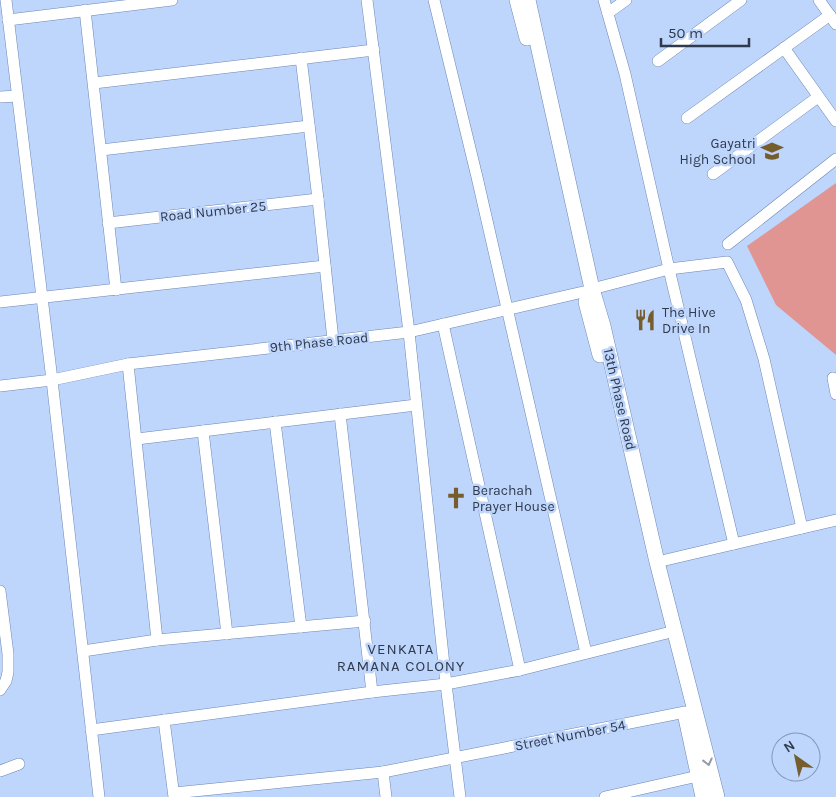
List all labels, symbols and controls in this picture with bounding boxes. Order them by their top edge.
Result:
scale bar [661,15,748,47]
text: 50 m [668,24,703,42]
place label: Gayatri High School [679,135,756,168]
school or university icon: Gayatri High School [759,138,785,164]
street label: Road Number 25 [159,197,267,226]
place label: The Hive Drive In [662,304,716,337]
restaurant icon: The Hive Drive In [632,307,658,333]
street label: 9th Phase Road [269,329,369,356]
street label: 13th Phase Road [600,347,639,452]
place label: Berachah Prayer House [472,482,555,515]
church icon: Berachah Prayer House [443,485,469,511]
district label: VENKATA RAMANA COLONY [337,640,465,675]
street label: Street Number 54 [513,716,627,755]
north arrow [771,732,821,782]
text: N [780,737,798,756]
one-way arrow [702,757,713,766]

